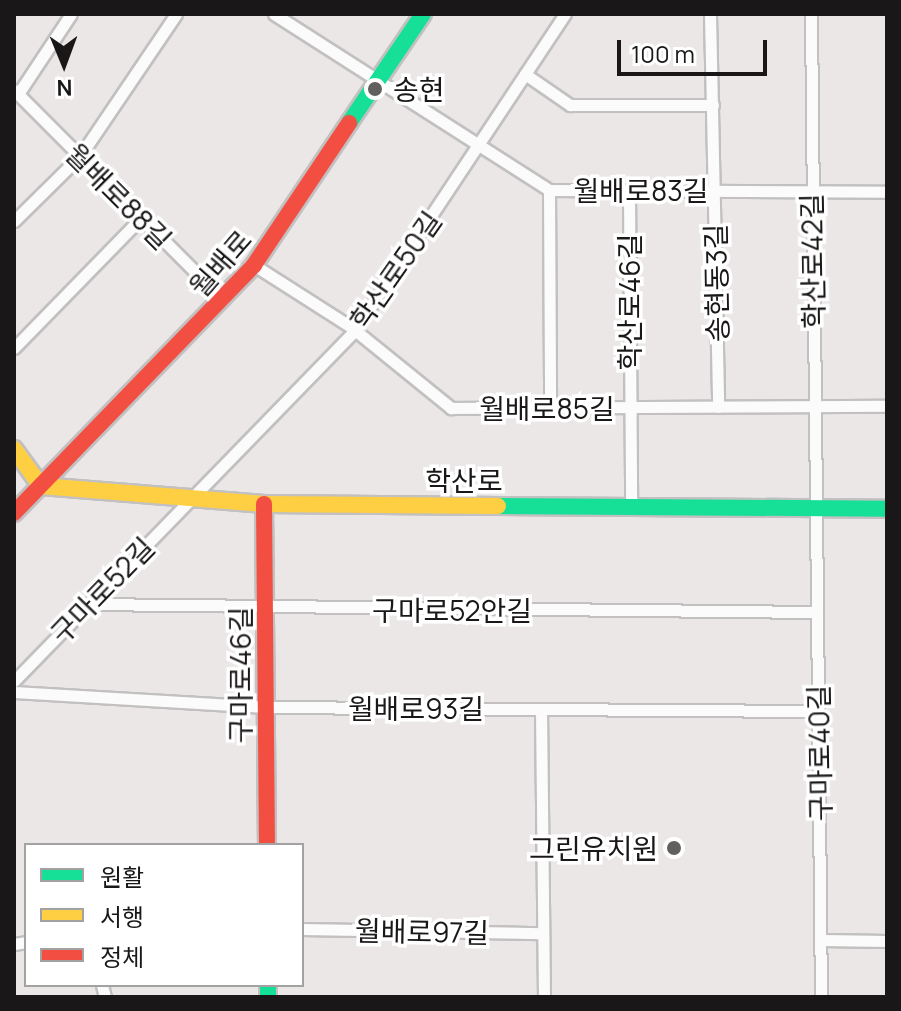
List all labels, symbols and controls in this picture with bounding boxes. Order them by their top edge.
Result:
north arrow [24,24,104,104]
scale bar [621,24,771,74]
text: 100 m [631,37,695,70]
place label: 송현 [393,72,445,106]
text: N [56,73,73,103]
marker: 송현 [364,78,386,100]
street label: 월배로88길 [59,136,179,256]
street label: 월배로83길 [574,173,708,207]
street label: 학산로42길 [794,193,830,329]
street label: 학산로50길 [342,205,448,335]
street label: 월배로 [182,223,258,303]
street label: 송현동3길 [698,223,734,343]
street label: 학산로46길 [612,234,646,370]
street label: 월배로85길 [479,391,615,425]
street label: 학산로 [425,463,503,497]
street label: 구마로52길 [43,530,161,650]
street label: 구마로52안길 [372,593,532,627]
street label: 구마로46길 [223,607,257,743]
street label: 구마로40길 [801,684,837,822]
street label: 월배로93길 [348,691,484,725]
place label: 그린유치원 [529,831,658,865]
marker: 그린유치원 [665,839,683,857]
legend [24,843,304,987]
text: 원활 [100,860,144,893]
text: 서행 [100,900,144,933]
street label: 월배로97길 [355,913,489,949]
text: 정체 [100,940,144,973]

